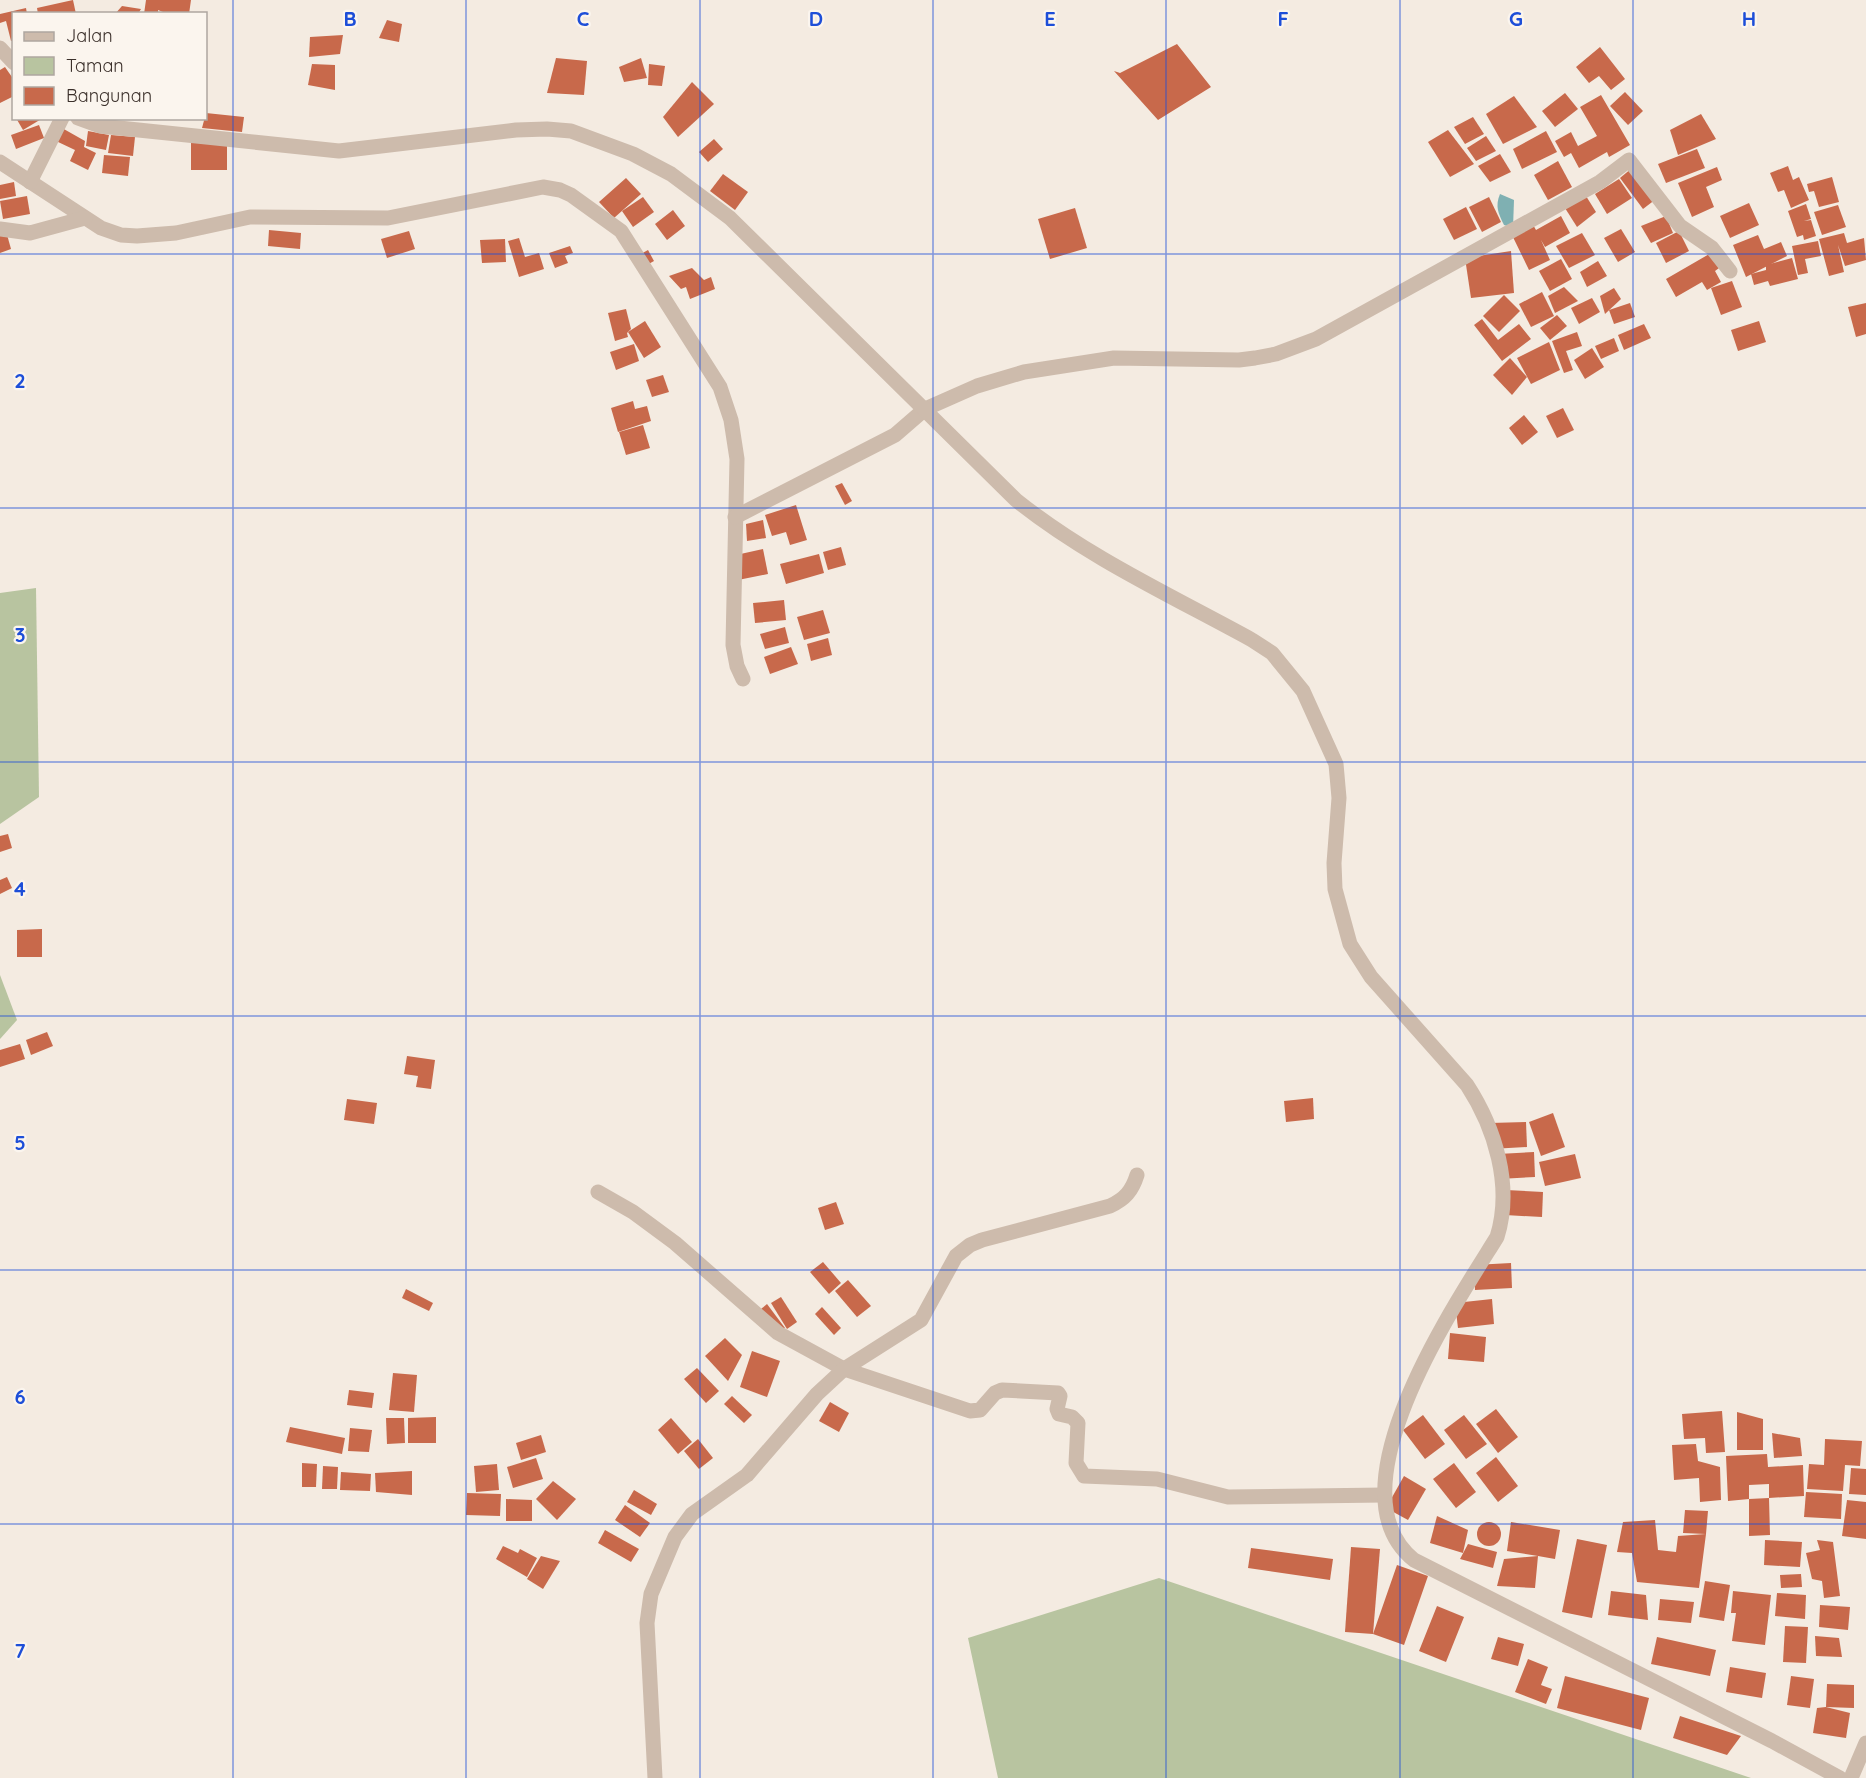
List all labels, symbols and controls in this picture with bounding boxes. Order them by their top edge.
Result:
text: B [343,6,357,31]
text: C [577,6,590,31]
text: D [809,6,823,31]
text: E [1044,6,1056,31]
text: F [1277,6,1289,31]
text: G [1509,6,1523,31]
text: H [1742,6,1756,31]
legend [12,12,207,120]
text: Jalan [66,24,113,47]
text: Taman [66,54,124,77]
text: Bangunan [66,84,152,107]
text: 2 [14,368,26,393]
text: 3 [15,622,25,647]
text: 4 [14,876,26,901]
text: 5 [14,1130,26,1155]
text: 6 [14,1384,26,1409]
text: 7 [15,1638,26,1663]

